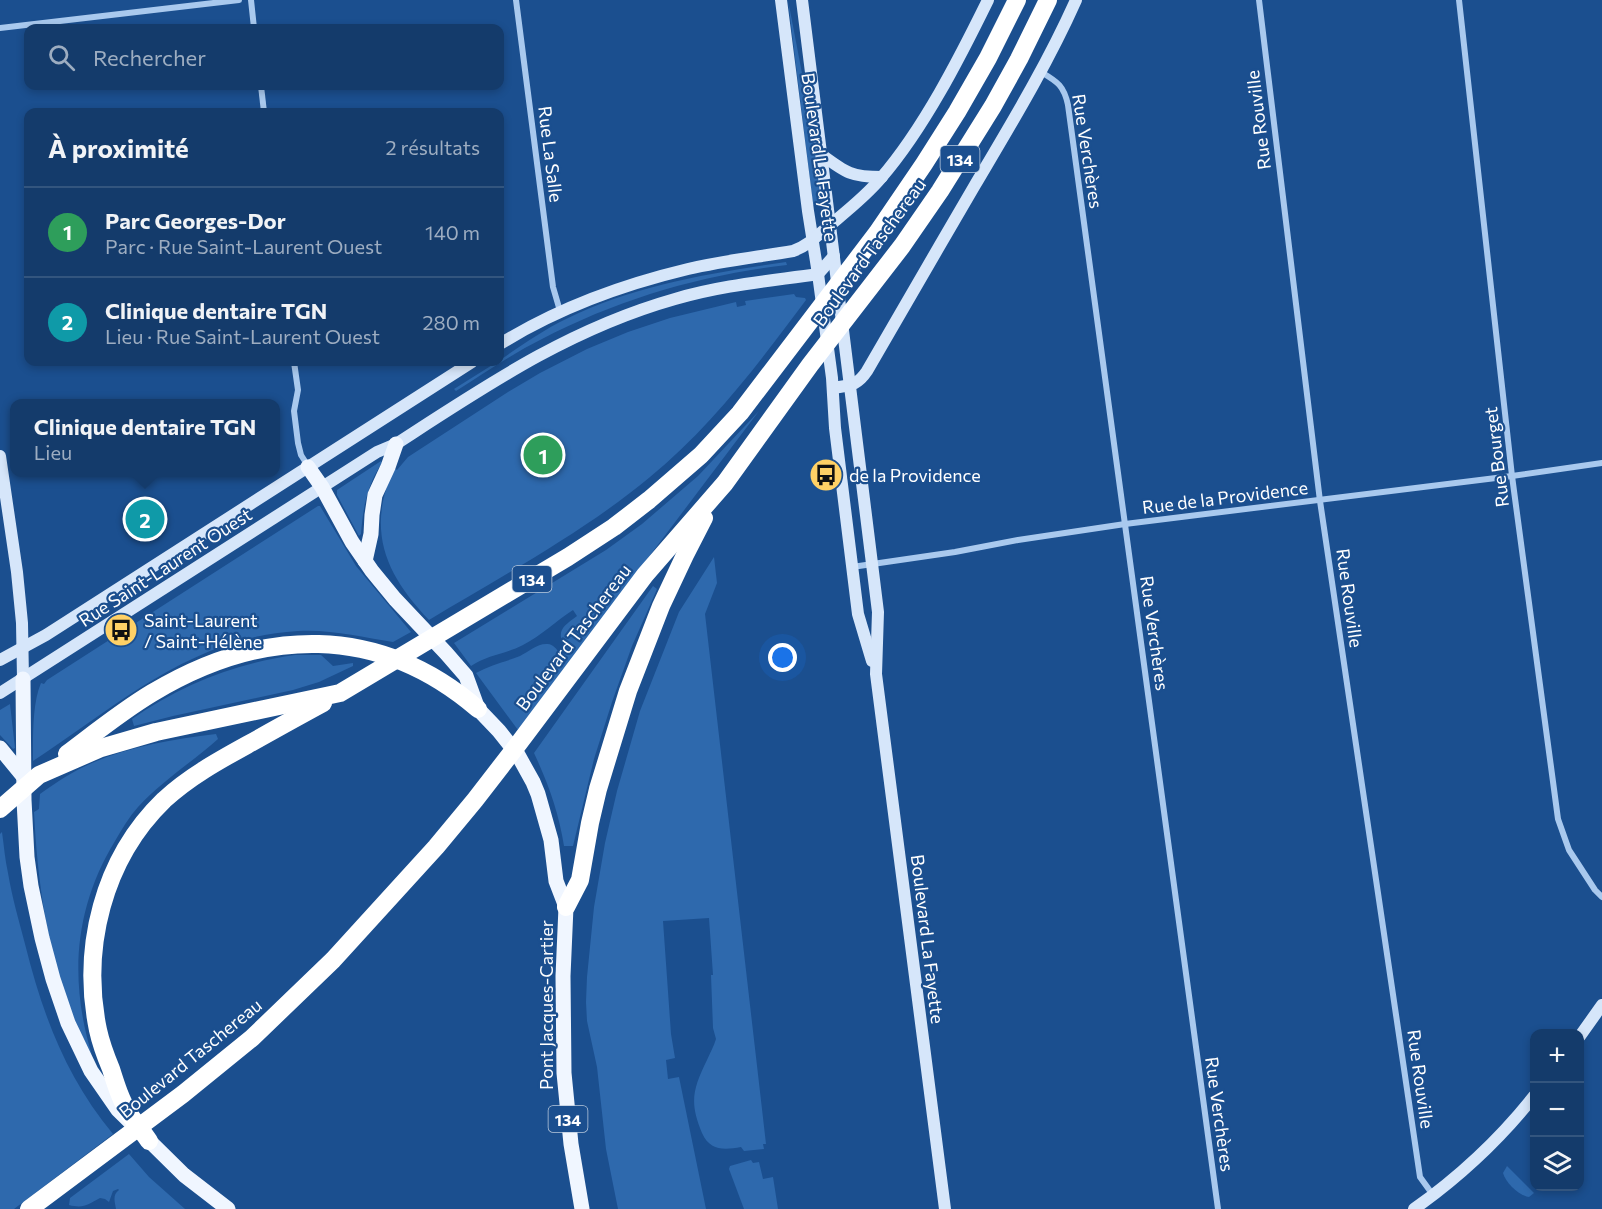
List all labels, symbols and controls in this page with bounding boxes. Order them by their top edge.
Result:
search box [24,24,504,90]
icon: search [45,41,78,74]
text: Rechercher [93,44,206,71]
street label: Rue Rouville [1241,69,1275,171]
street label: Boulevard La Fayette [797,71,843,243]
street label: Rue Verchères [1068,92,1108,210]
street label: Rue La Salle [534,105,568,203]
text: À proximité [48,132,189,163]
text: 2 résultats [386,135,480,159]
road number: 134 [940,146,980,172]
street label: Boulevard Taschereau [808,174,930,330]
text: Parc Georges-Dor [105,207,286,234]
text: 1 [63,220,72,244]
text: 140 m [425,220,480,244]
text: Parc · Rue Saint-Laurent Ouest [105,234,382,258]
text: Clinique dentaire TGN [105,297,327,324]
text: 2 [62,310,73,334]
text: 280 m [422,310,480,334]
text: Lieu · Rue Saint-Laurent Ouest [105,324,380,348]
popup [10,399,280,477]
street label: Rue Bourget [1479,406,1513,508]
text: Clinique dentaire TGN [34,413,256,440]
pin: 1 [524,432,562,478]
text: Lieu [34,440,72,464]
bus stop icon: de la Providence [808,457,844,493]
place label: de la Providence [849,464,981,486]
street label: Rue de la Providence [1141,476,1309,518]
pin: 2 [126,496,164,542]
street label: Rue Saint-Laurent Ouest [74,503,256,631]
street label: Rue Rouville [1332,547,1368,649]
street label: Boulevard Taschereau [511,559,635,715]
road number: 134 [512,566,552,592]
street label: Rue Verchères [1136,574,1174,692]
place label: Saint-Laurent / Saint-Hélène [144,609,262,652]
bus stop icon: Saint-Laurent / Saint-Hélène [103,612,139,648]
your location [768,643,797,672]
street label: Boulevard La Fayette [907,853,949,1025]
street label: Pont Jacques-Cartier [535,920,557,1090]
street label: Boulevard Taschereau [114,994,266,1122]
street label: Rue Rouville [1403,1028,1439,1130]
map controls [1530,1029,1584,1191]
button: + [1530,1029,1584,1083]
street label: Rue Verchères [1201,1055,1239,1173]
button: − [1530,1083,1584,1137]
road number: 134 [548,1106,588,1132]
button: layers [1530,1137,1584,1191]

